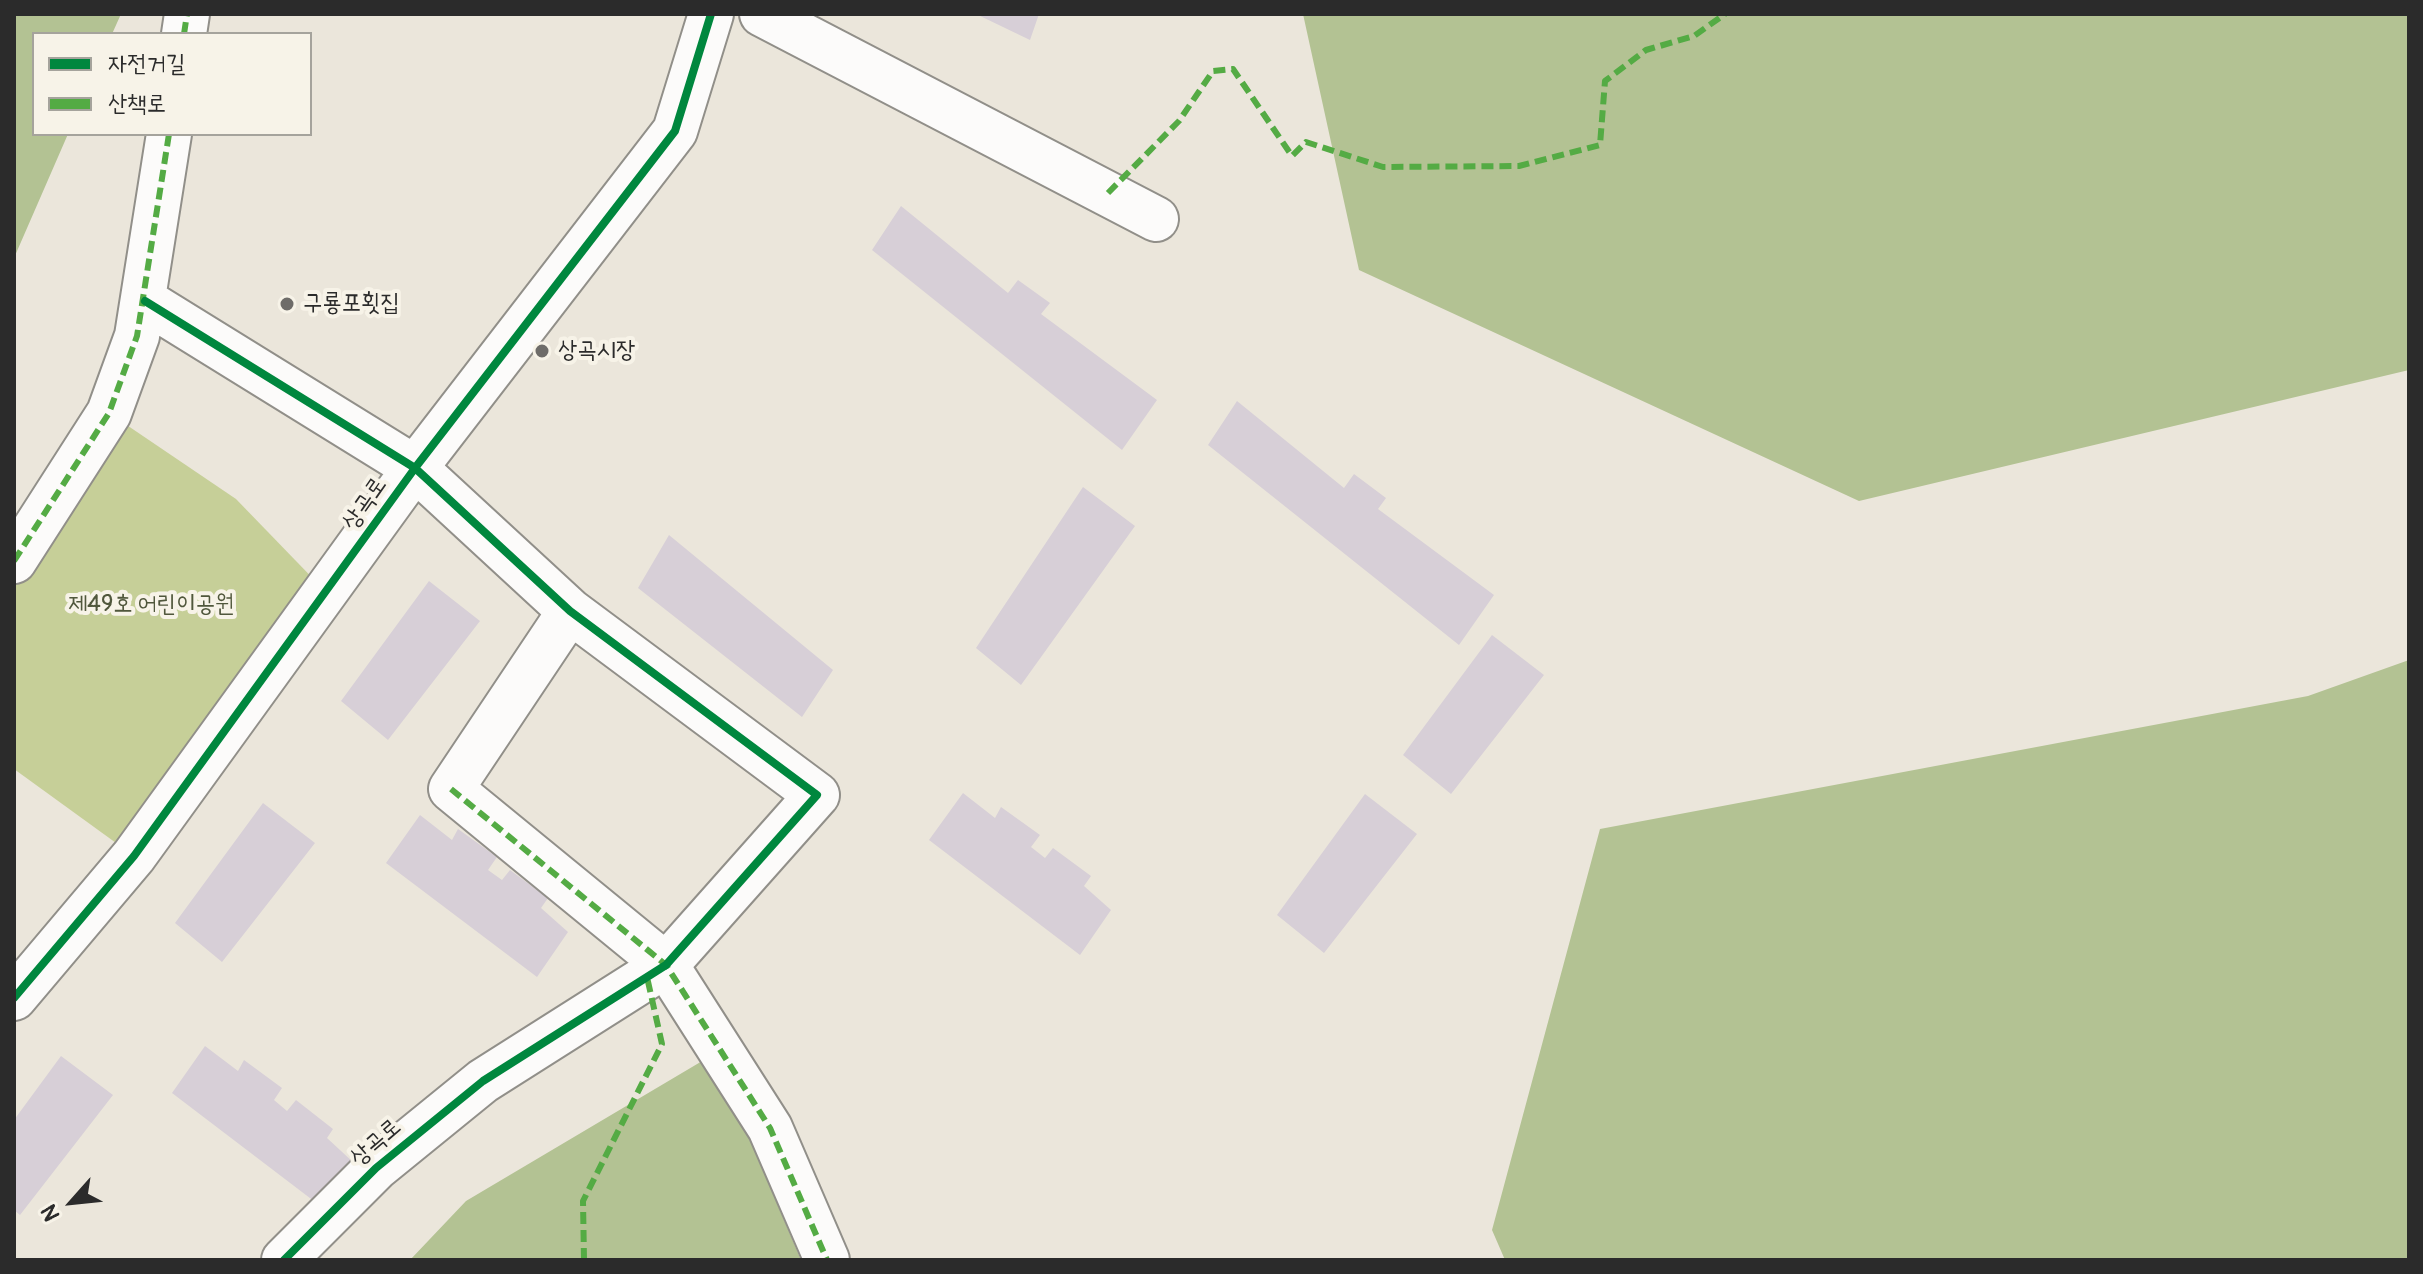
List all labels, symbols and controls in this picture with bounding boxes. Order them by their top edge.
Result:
legend [32,32,312,136]
text: 자전거길 [108,49,185,78]
text: 산책로 [108,89,166,118]
place label: 구룡포횟집 [303,290,400,318]
marker: 구룡포횟집 [278,295,296,313]
place label: 상곡시장 [558,337,635,365]
marker: 상곡시장 [533,342,551,360]
street label: 상곡로 [337,472,393,536]
park label: 제49호 어린이공원 [68,591,234,619]
street label: 상곡로 [345,1113,407,1173]
north arrow [32,1162,112,1242]
text: N [35,1200,66,1226]

